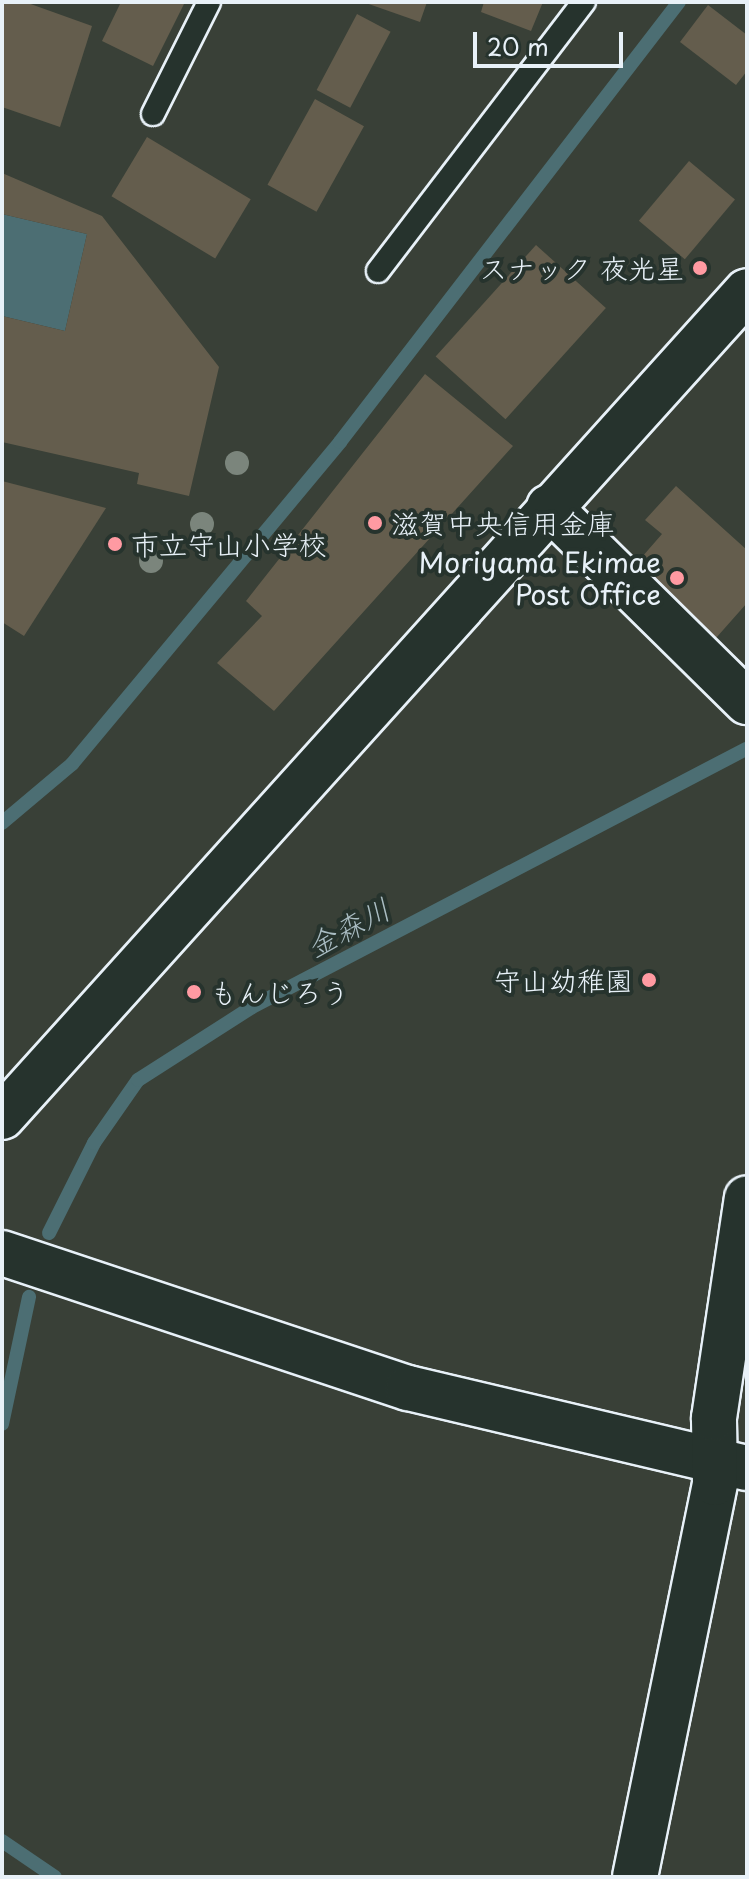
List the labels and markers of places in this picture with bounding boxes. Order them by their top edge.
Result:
place label: スナック 夜光星 [479,251,684,285]
marker: スナック 夜光星 [691,259,709,277]
place label: 滋賀中央信用金庫 [391,506,615,540]
marker: 滋賀中央信用金庫 [366,514,384,532]
place label: 市立守山小学校 [131,527,327,561]
marker: 市立守山小学校 [106,535,124,553]
place label: Moriyama Ekimae Post Office [415,545,661,611]
marker: Moriyama Ekimae Post Office [668,569,686,587]
place label: 守山幼稚園 [493,963,633,997]
marker: 守山幼稚園 [640,971,658,989]
place label: もんじろう [210,975,350,1009]
marker: もんじろう [185,983,203,1001]

